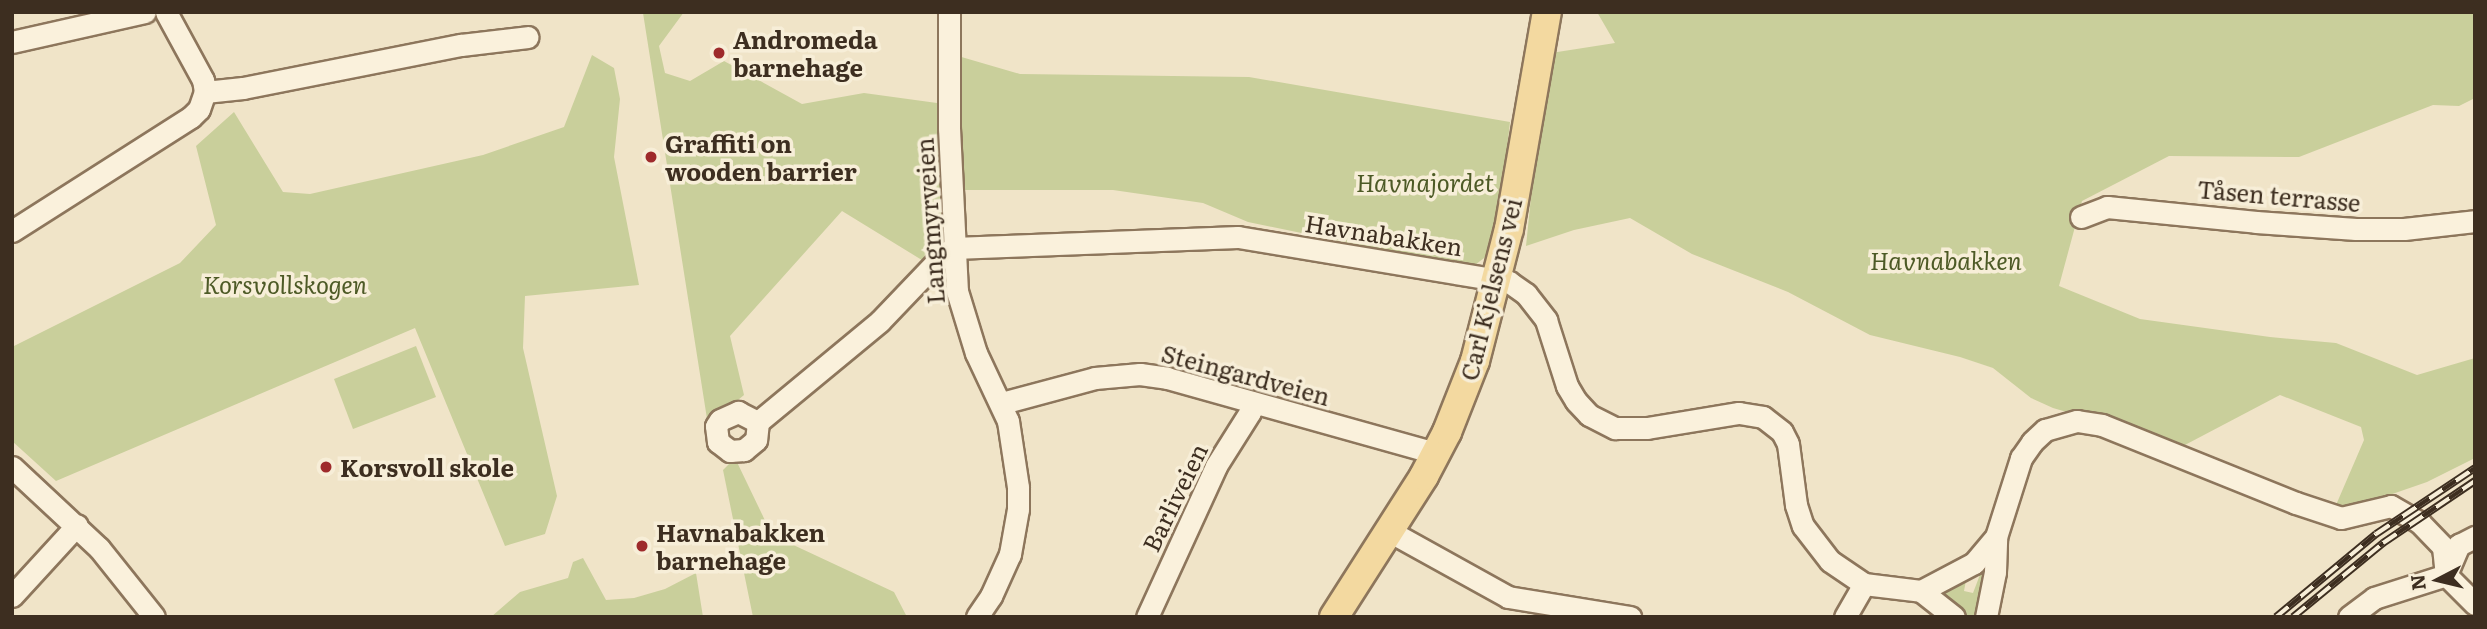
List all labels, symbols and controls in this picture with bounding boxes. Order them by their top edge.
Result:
place label: Andromeda barnehage [733,25,878,81]
marker: Andromeda barnehage [711,45,727,61]
place label: Graffiti on wooden barrier [665,129,857,185]
street label: Langmyrveien [909,137,949,305]
marker: Graffiti on wooden barrier [643,149,659,165]
park label: Havnajordet [1356,168,1494,196]
street label: Tåsen terrasse [2196,174,2362,216]
street label: Carl Kjelsens vei [1453,195,1527,383]
street label: Havnabakken [1303,207,1465,261]
park label: Havnabakken [1870,246,2022,274]
park label: Korsvollskogen [203,270,367,298]
street label: Steingardveien [1159,338,1333,410]
street label: Barliveien [1135,438,1213,556]
place label: Korsvoll skole [340,453,514,481]
marker: Korsvoll skole [318,459,334,475]
place label: Havnabakken barnehage [656,518,825,574]
marker: Havnabakken barnehage [634,538,650,554]
north arrow [2403,545,2473,615]
text: N [2402,573,2432,592]

